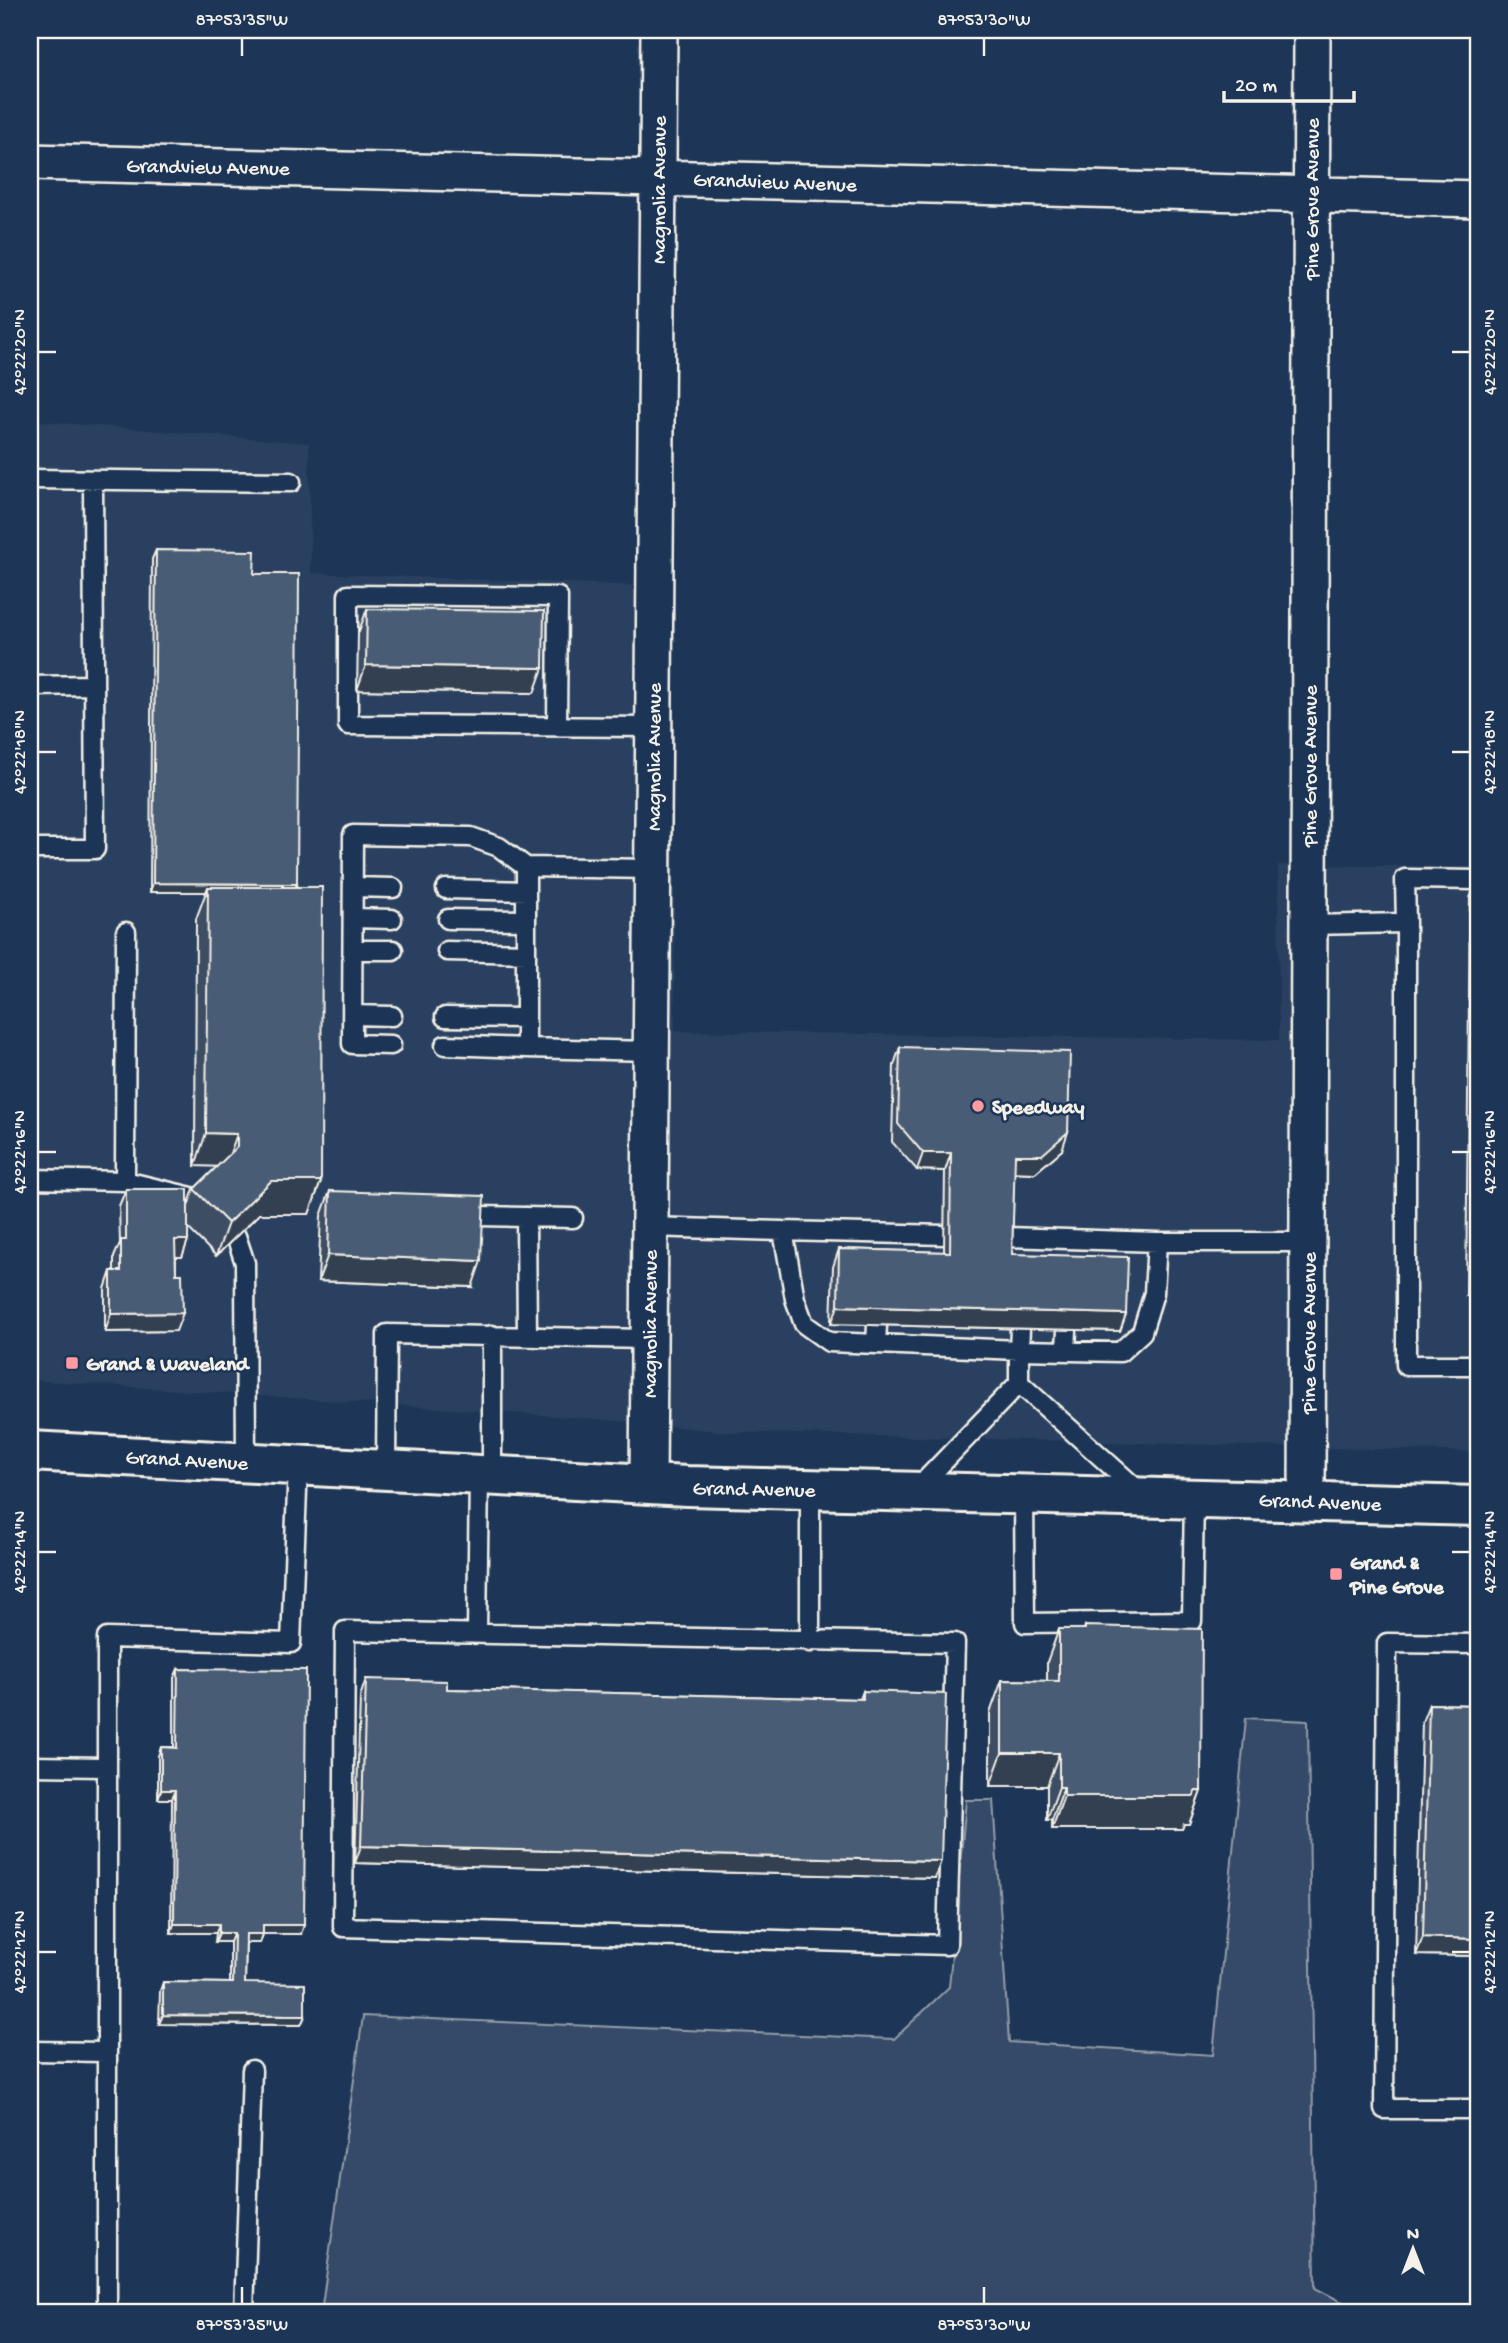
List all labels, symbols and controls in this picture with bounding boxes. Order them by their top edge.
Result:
text: 87°53'35"W [196,11,288,32]
text: 87°53'30"W [937,11,1031,32]
scale bar [1224,60,1354,104]
text: 20 m [1235,75,1277,100]
street label: Magnolia Avenue [649,115,674,264]
street label: Pine Grove Avenue [1302,117,1327,281]
street label: Grandview Avenue [126,156,291,183]
street label: Grandview Avenue [693,169,858,200]
text: 42°22'20"N [11,309,32,395]
text: 42°22'20"N [1481,309,1502,395]
street label: Magnolia Avenue [644,682,669,831]
street label: Pine Grove Avenue [1300,684,1325,848]
text: 42°22'18"N [11,710,32,794]
text: 42°22'18"N [1481,710,1502,794]
place label: Speedway [992,1097,1085,1122]
marker: Speedway [970,1098,986,1114]
text: 42°22'16"N [11,1110,32,1194]
text: 42°22'16"N [1481,1110,1502,1194]
street label: Magnolia Avenue [640,1249,665,1398]
street label: Pine Grove Avenue [1299,1251,1324,1415]
place label: Grand & Waveland [86,1354,251,1379]
marker: Grand & Waveland [64,1355,80,1371]
street label: Grand Avenue [125,1447,250,1478]
street label: Grand Avenue [692,1478,817,1505]
street label: Grand Avenue [1258,1490,1383,1519]
text: 42°22'14"N [11,1511,32,1593]
text: 42°22'14"N [1481,1511,1502,1593]
place label: Grand & Pine Grove [1349,1553,1445,1602]
marker: Grand & Pine Grove [1328,1566,1344,1582]
text: 42°22'12"N [11,1911,32,1993]
text: 42°22'12"N [1481,1911,1502,1993]
north arrow [1378,2214,1448,2284]
text: N [1407,2224,1419,2247]
text: 87°53'35"W [196,2316,288,2337]
text: 87°53'30"W [937,2316,1031,2337]

